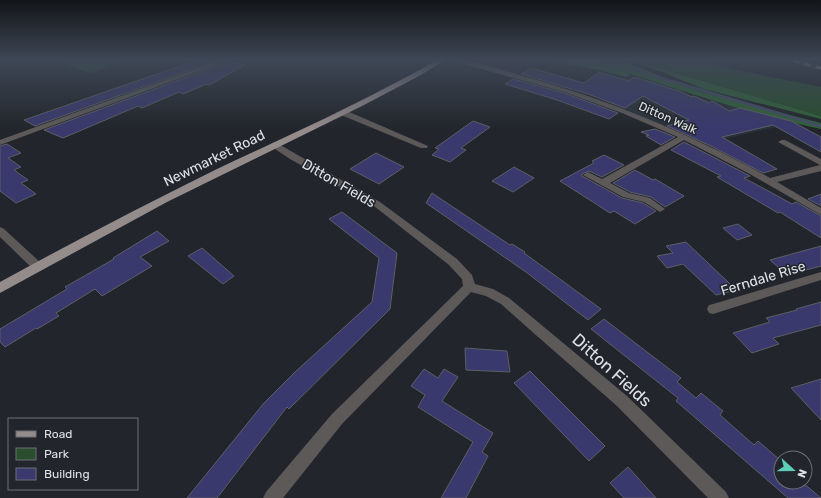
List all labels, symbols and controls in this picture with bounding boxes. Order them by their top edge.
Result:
street label: Ditton Walk [637,99,700,137]
street label: Newmarket Road [161,127,268,190]
street label: Ditton Fields [299,156,379,211]
street label: Ferndale Rise [719,257,808,299]
street label: Ditton Fields [568,329,656,411]
legend [8,418,138,490]
text: Road [44,427,72,441]
text: Park [44,447,70,461]
north arrow [773,450,813,490]
text: Building [44,467,90,481]
text: N [794,467,809,480]

